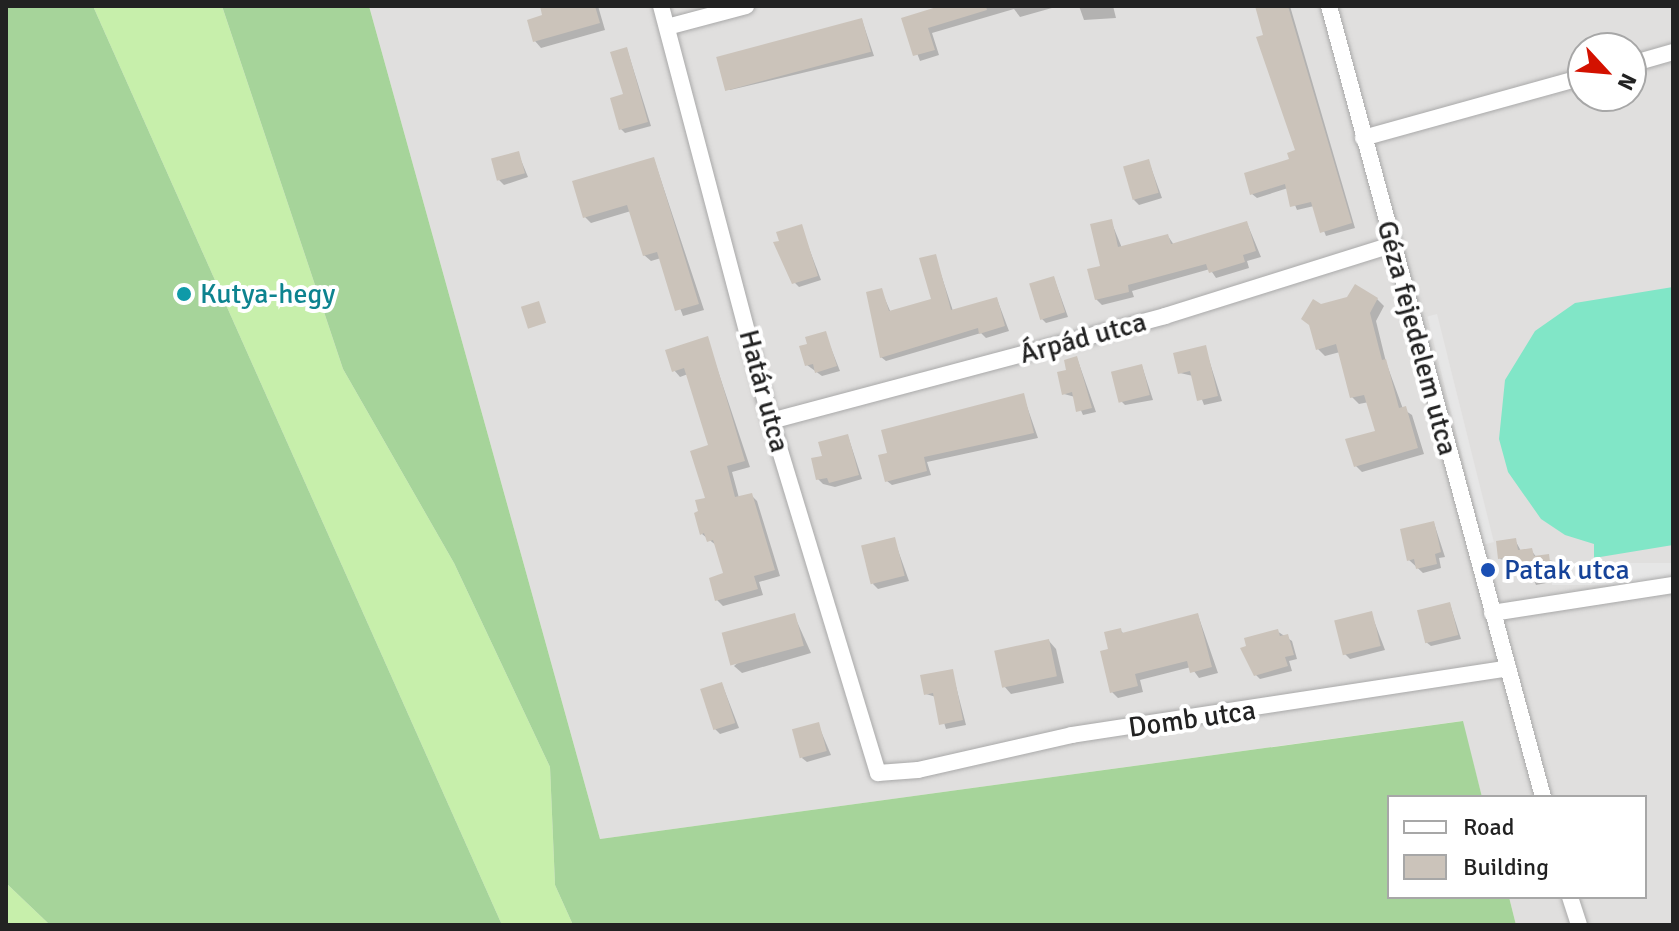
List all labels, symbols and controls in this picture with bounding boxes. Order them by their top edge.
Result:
north arrow [1567,32,1647,112]
text: N [1612,69,1643,95]
street label: Géza fejedelem utca [1370,217,1464,459]
place label: Kutya-hegy [200,277,335,311]
marker: Kutya-hegy [175,285,193,303]
street label: Árpád utca [1016,305,1150,371]
street label: Határ utca [732,326,796,456]
place label: Patak utca [1504,553,1630,587]
marker: Patak utca [1479,561,1497,579]
street label: Domb utca [1126,693,1258,745]
legend [1387,795,1647,899]
text: Road [1463,812,1514,842]
text: Building [1463,852,1549,882]

